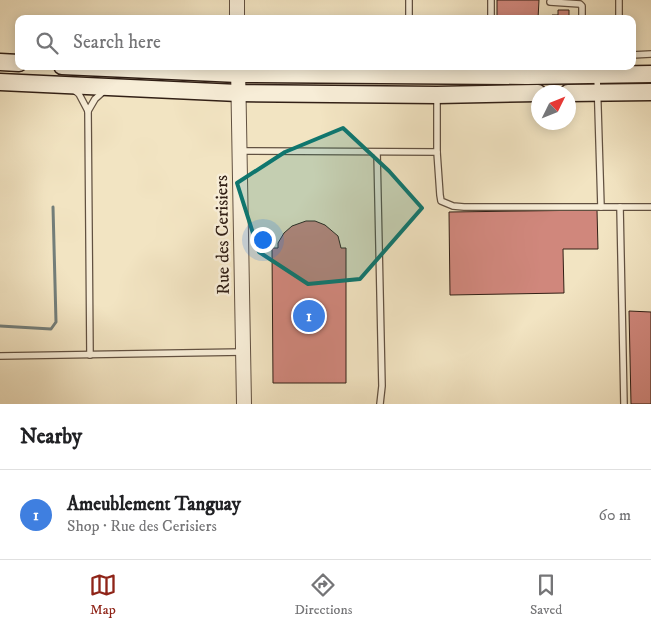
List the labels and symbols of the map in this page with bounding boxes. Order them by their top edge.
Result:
north arrow [531,85,576,130]
street label: Rue des Cerisiers [211,175,235,295]
your location [250,227,276,253]
pin: 1 [293,297,325,335]

